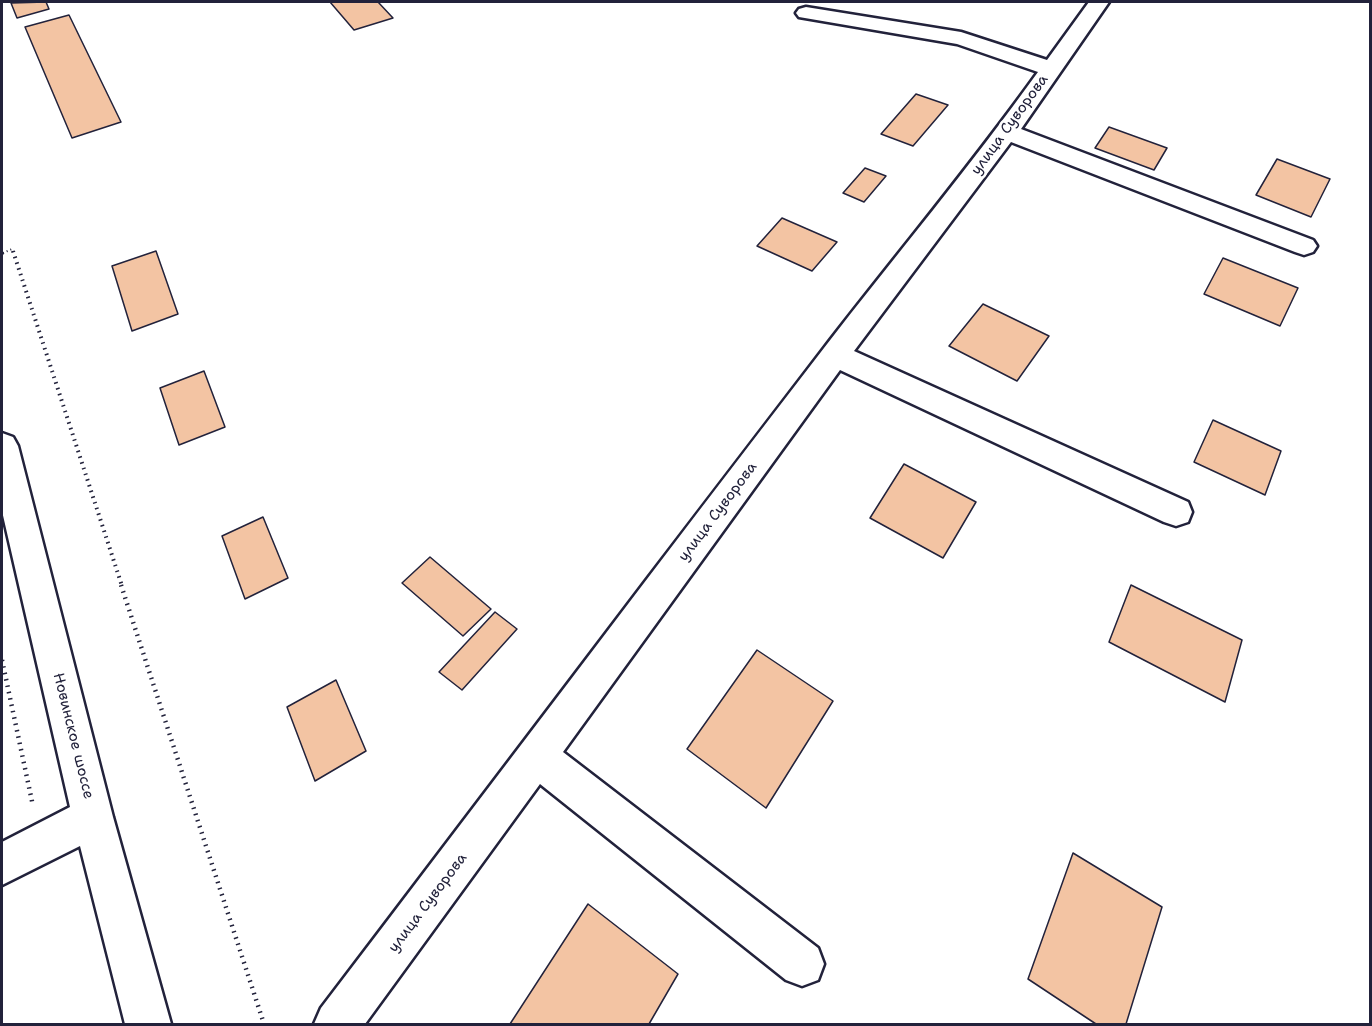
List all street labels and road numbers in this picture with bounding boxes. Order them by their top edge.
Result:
street label: улица Суворова [968,71,1052,179]
street label: улица Суворова [675,459,761,565]
street label: Новинское шоссе [49,671,97,801]
street label: улица Суворова [385,850,471,956]

